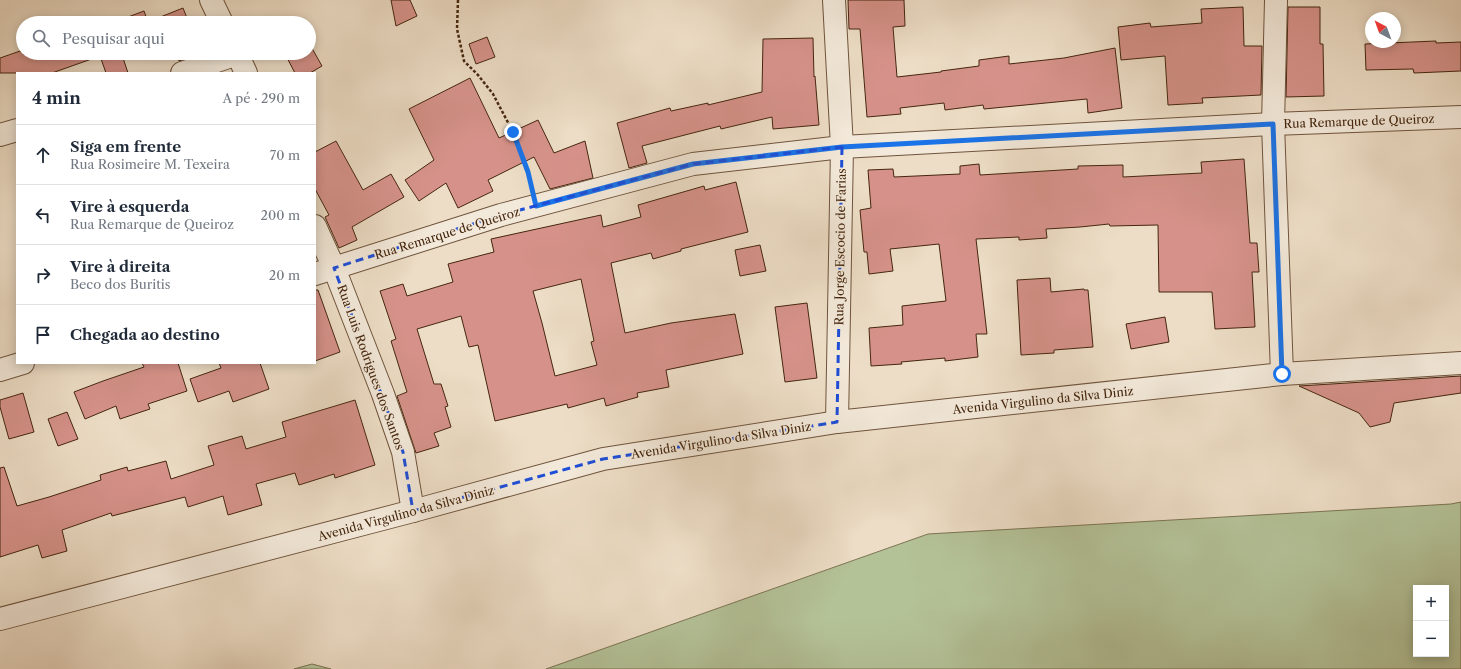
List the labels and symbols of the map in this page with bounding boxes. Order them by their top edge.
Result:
north arrow [1365,12,1401,48]
street label: Rua Remarque de Queiroz [1283,111,1435,131]
route end [504,123,522,141]
street label: Rua Jorge Escocio de Farias [831,168,849,326]
street label: Rua Remarque de Queiroz [372,204,522,262]
street label: Rua Luis Rodrigues dos Santos [334,282,408,452]
route start [1273,365,1291,383]
street label: Avenida Virgulino da Silva Diniz [951,383,1134,417]
street label: Avenida Virgulino da Silva Diniz [629,418,812,462]
street label: Avenida Virgulino da Silva Diniz [315,482,496,544]

